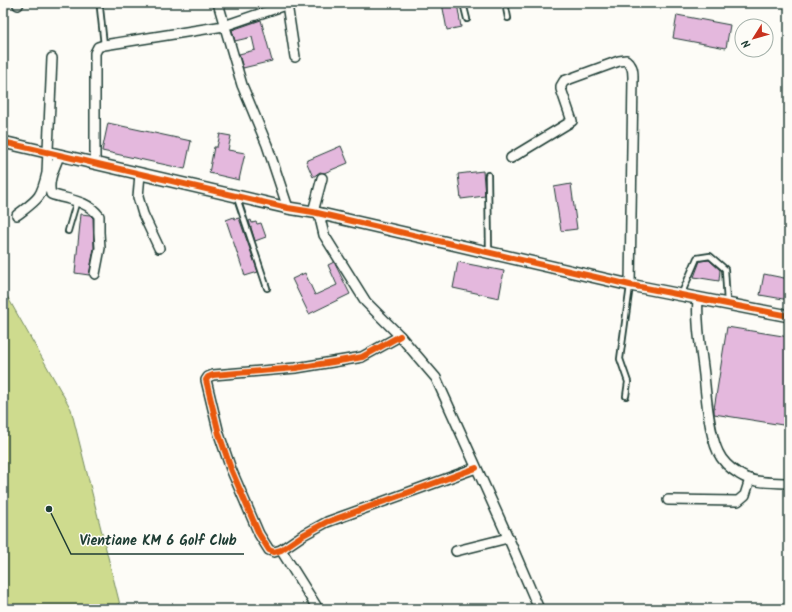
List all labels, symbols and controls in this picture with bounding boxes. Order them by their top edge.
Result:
north arrow [734,18,774,58]
text: N [738,35,756,52]
callout: Vientiane KM 6 Golf Club [71,528,244,554]
text: Vientiane KM 6 Golf Club [79,530,237,552]

